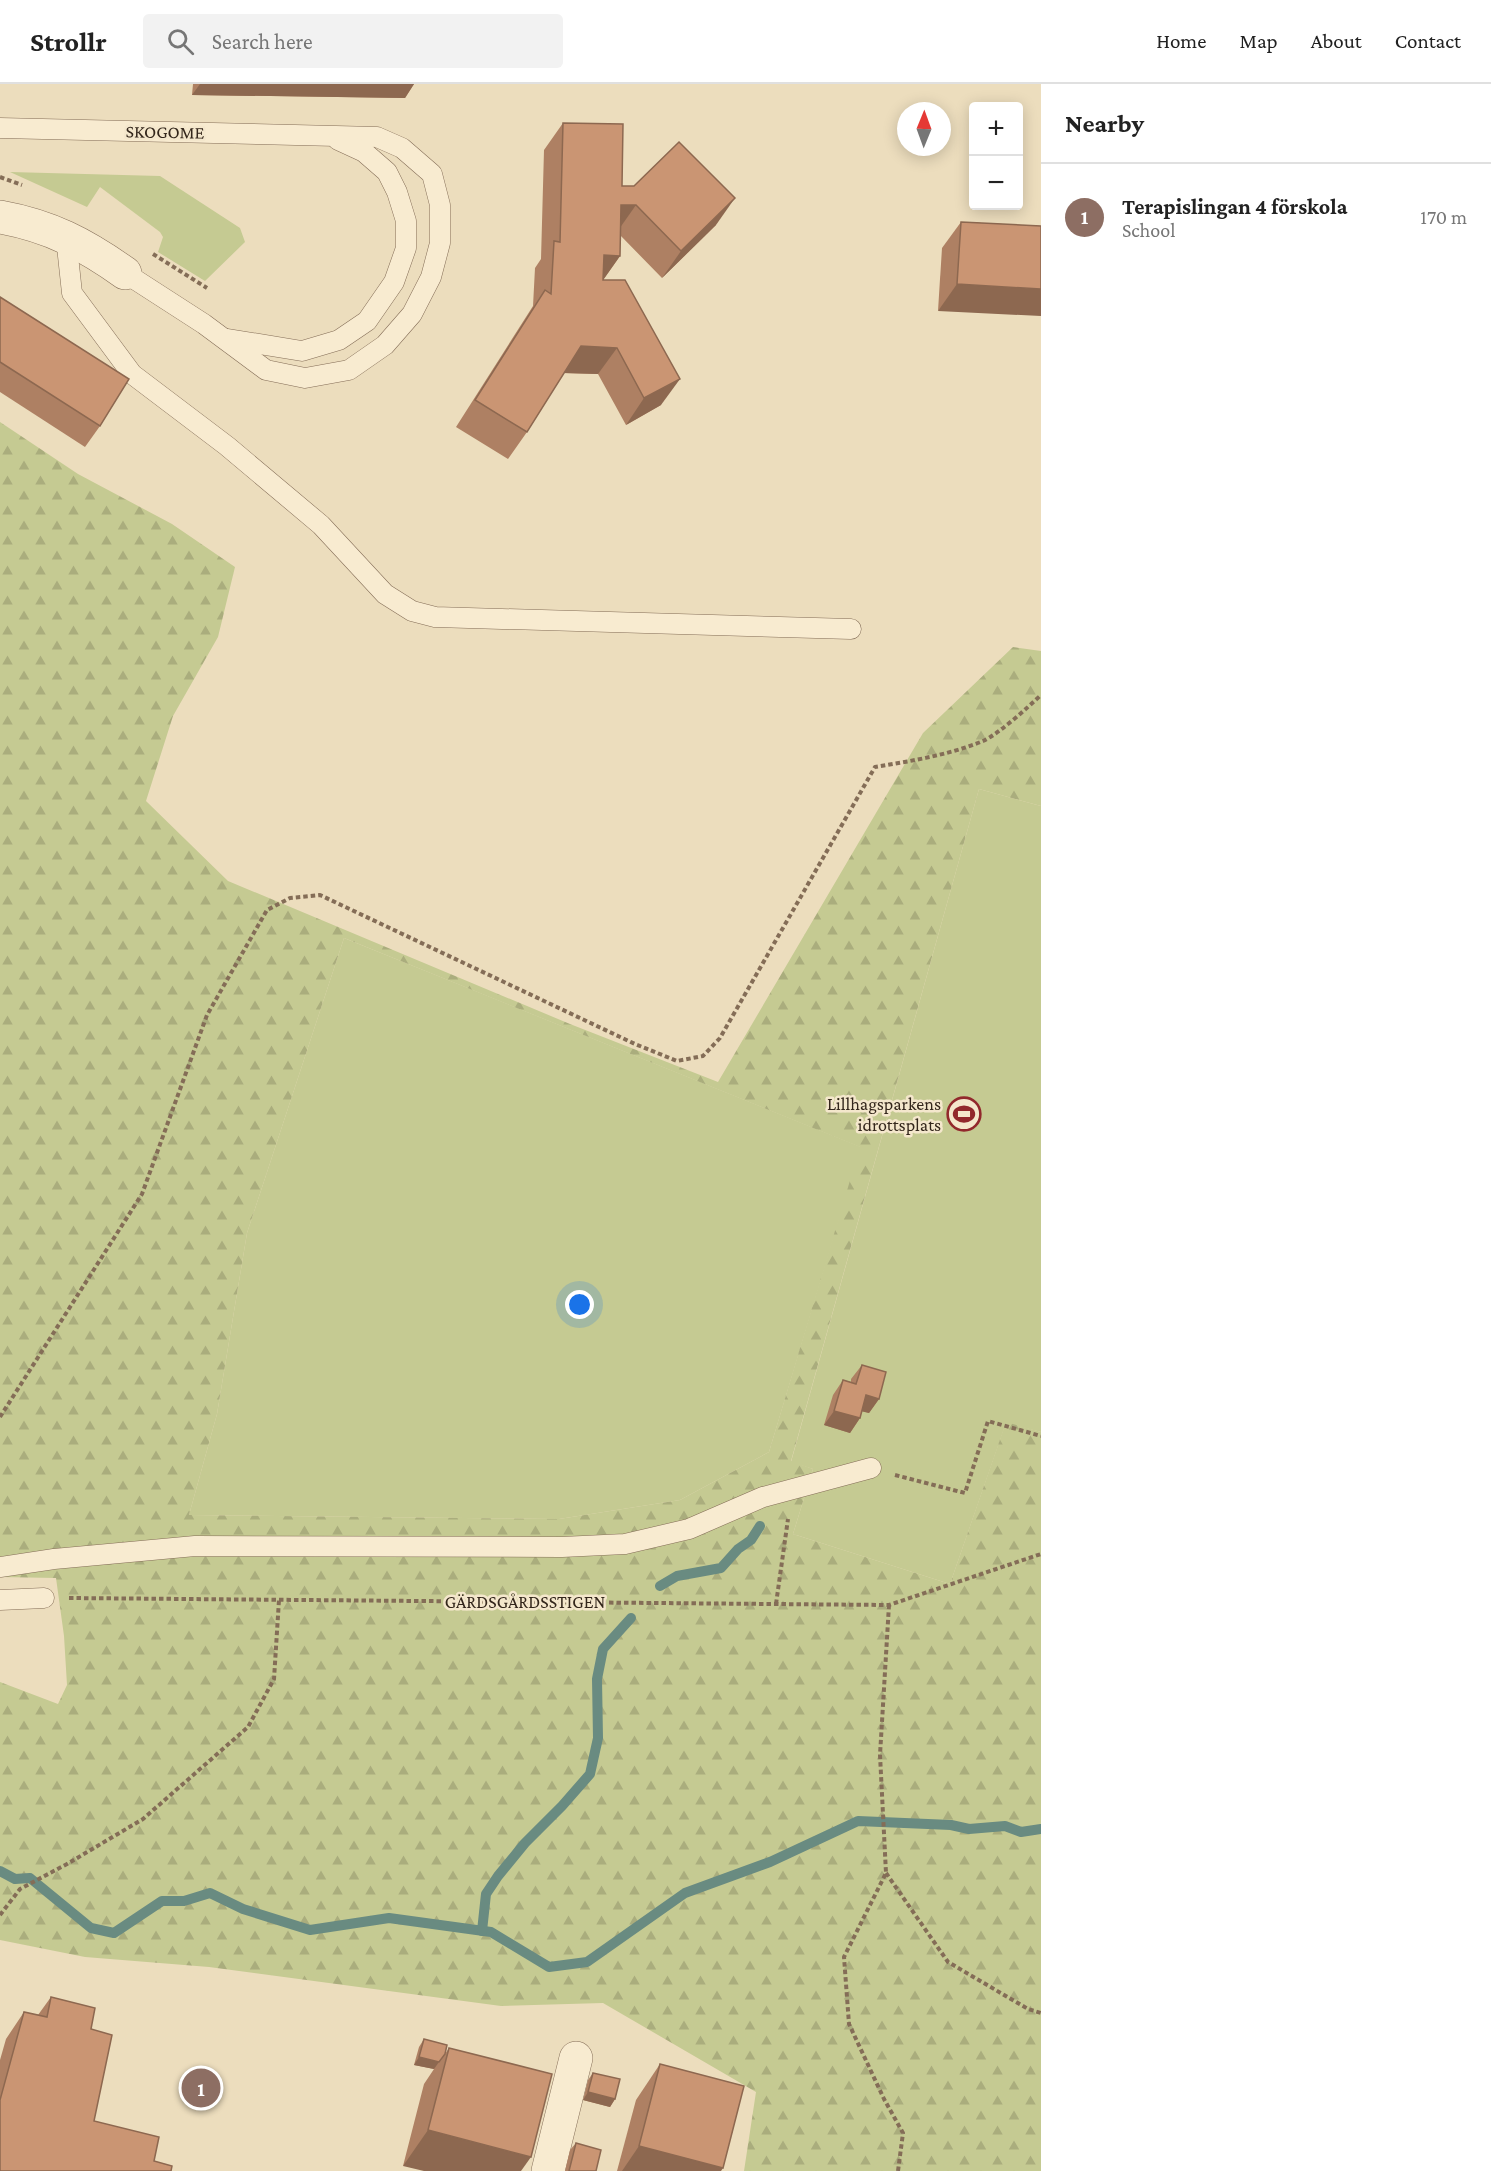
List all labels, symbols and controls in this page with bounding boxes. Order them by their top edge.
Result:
search box [143,14,563,68]
icon: search [164,25,197,58]
text: Strollr [30,26,107,57]
text: Search here [212,29,313,54]
text: Home [1156,29,1206,53]
text: Map [1239,29,1278,53]
text: About [1311,29,1362,53]
text: Contact [1395,29,1461,53]
north arrow [897,102,951,156]
map controls [969,102,1023,210]
button: + [969,102,1023,156]
text: Nearby [1065,109,1144,138]
street label: SKOGOME [125,121,205,143]
button: − [969,156,1023,210]
text: Terapislingan 4 förskola [1122,194,1347,219]
text: 1 [1081,206,1088,228]
text: 170 m [1420,206,1467,228]
text: School [1122,219,1175,241]
place label: Lillhagsparkens idrottsplats [827,1094,941,1135]
sports icon: Lillhagsparkens idrottsplats [946,1096,982,1132]
your location [565,1290,594,1319]
street label: GÄRDSGÅRDSSTIGEN [445,1592,605,1612]
pin: 1 [182,2066,220,2110]

